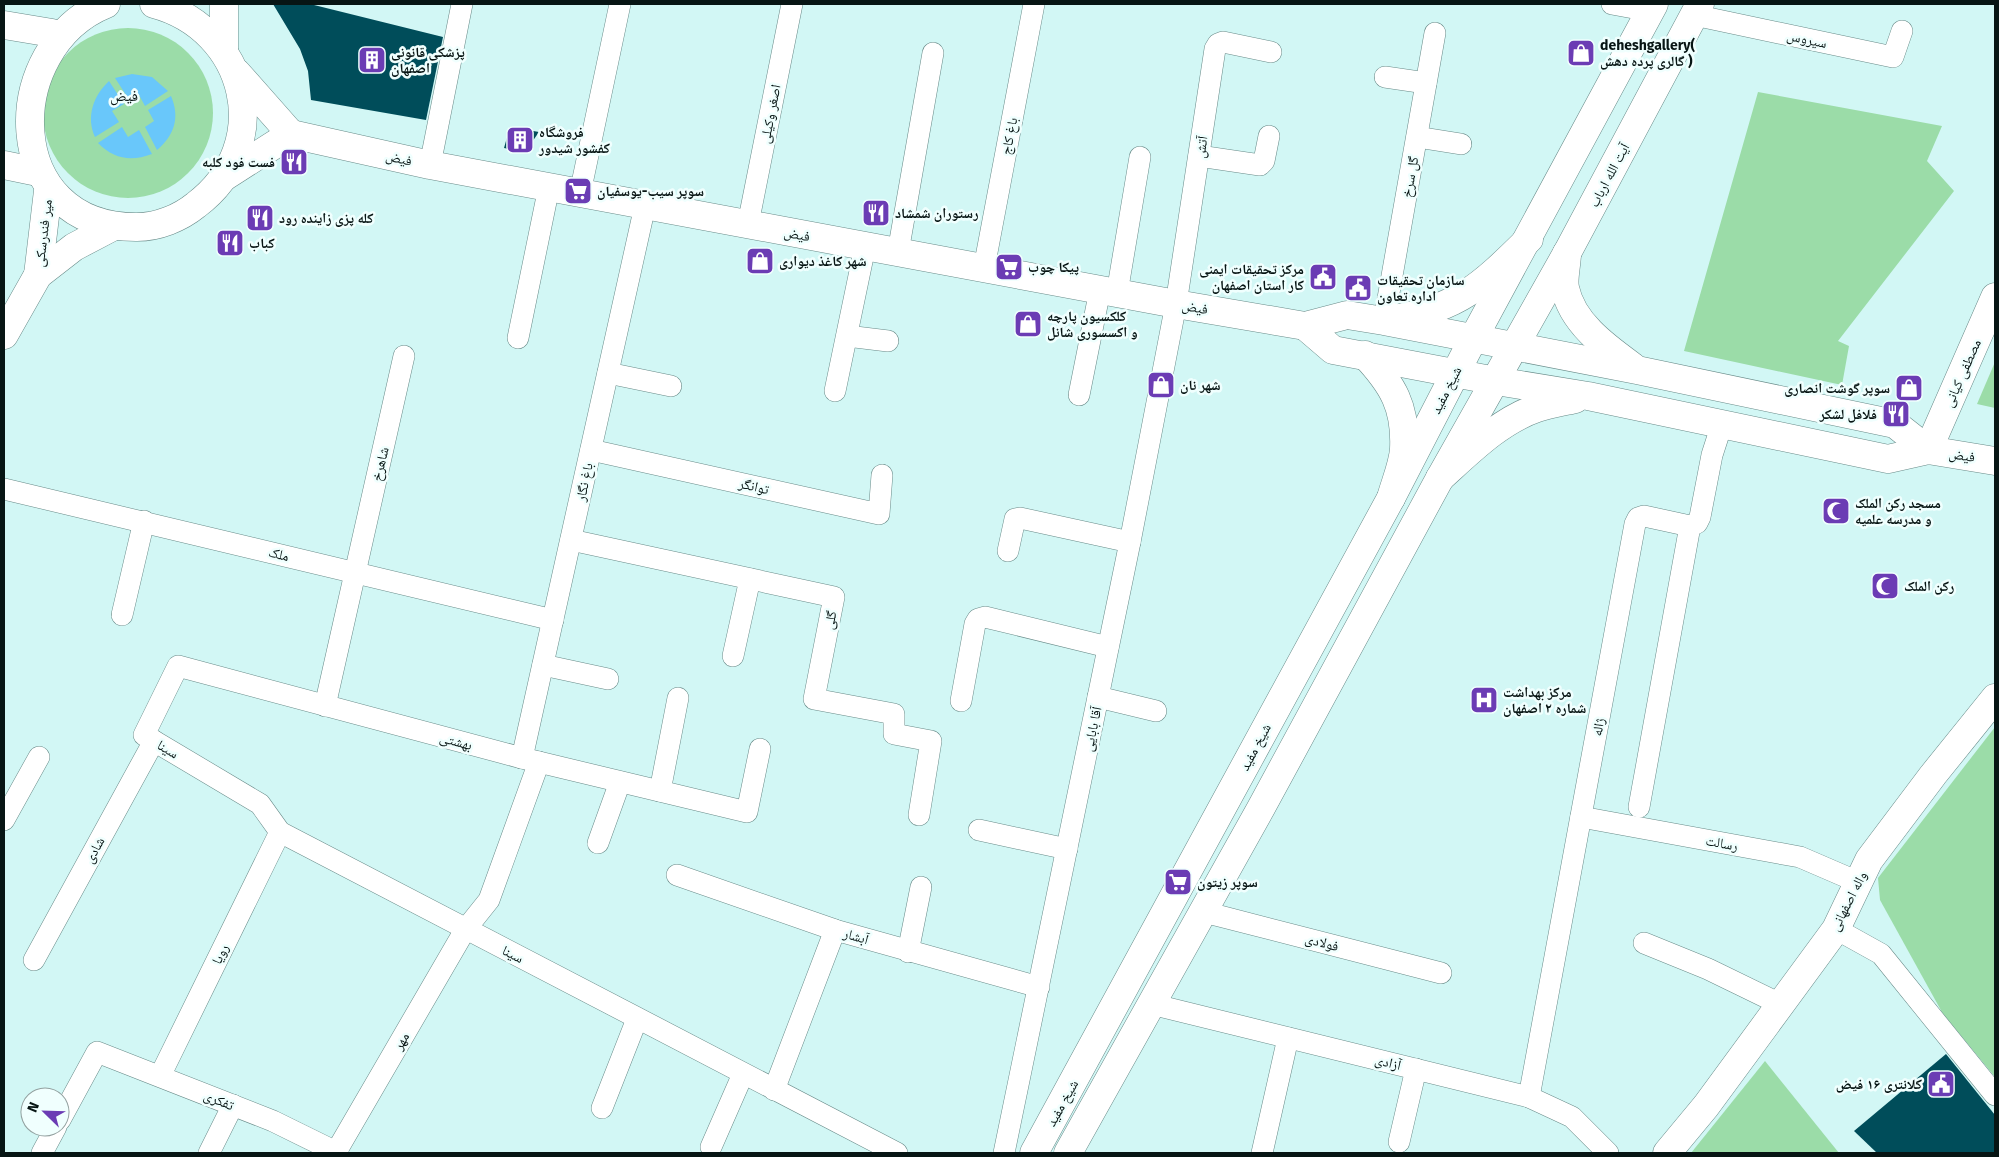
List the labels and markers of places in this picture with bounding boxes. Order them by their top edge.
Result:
place label: deheshgallery( گالری پرده دهش ) [1600,37,1696,70]
shop icon: deheshgallery( گالری پرده دهش ) [1566,38,1596,68]
place label: پزشکی قانونی اصفهان [391,44,465,77]
building icon: پزشکی قانونی اصفهان [357,45,387,75]
place label: فروشگاه کفشور شیدور [538,124,610,157]
building icon: فروشگاه کفشور شیدور [505,125,535,155]
restaurant icon: فست فود کلبه [279,147,309,177]
place label: فست فود کلبه [202,154,275,171]
supermarket icon: سوپر سیب-یوسفیان [563,176,593,206]
place label: سوپر سیب-یوسفیان [597,183,704,200]
restaurant icon: رستوران شمشاد [861,198,891,228]
restaurant icon: کله پزی زاینده رود [245,203,275,233]
place label: رستوران شمشاد [895,205,978,222]
place label: کله پزی زاینده رود [279,210,374,227]
restaurant icon: کباب [215,228,245,258]
place label: کباب [249,235,275,252]
shop icon: شهر کاغذ دیواری [745,246,775,276]
supermarket icon: پیکا چوب [994,252,1024,282]
place label: شهر کاغذ دیواری [779,253,867,270]
place label: پیکا چوب [1028,259,1079,276]
place label: مرکز تحقیقات ایمنی کار استان اصفهان [1199,261,1304,294]
public building icon: مرکز تحقیقات ایمنی کار استان اصفهان [1308,262,1338,292]
place label: سازمان تحقیقات اداره تعاون [1377,272,1465,305]
public building icon: سازمان تحقیقات اداره تعاون [1343,273,1373,303]
place label: کلکسیون پارچه و اکسسوری شانل [1047,308,1138,341]
shop icon: کلکسیون پارچه و اکسسوری شانل [1013,309,1043,339]
shop icon: شهر نان [1146,370,1176,400]
shop icon: سوپر گوشت انصاری [1894,373,1924,403]
place label: شهر نان [1180,377,1221,394]
place label: سوپر گوشت انصاری [1784,380,1890,397]
restaurant icon: فلافل لشکر [1881,399,1911,429]
place label: فلافل لشکر [1818,406,1877,423]
place label: مسجد رکن الملک و مدرسه علمیه [1855,495,1941,528]
mosque icon: مسجد رکن الملک و مدرسه علمیه [1821,496,1851,526]
mosque icon: رکن الملک [1870,571,1900,601]
place label: رکن الملک [1904,578,1954,595]
place label: مرکز بهداشت شماره ۲ اصفهان [1503,684,1586,717]
hospital icon: مرکز بهداشت شماره ۲ اصفهان [1469,685,1499,715]
supermarket icon: سوپر زیتون [1163,867,1193,897]
place label: سوپر زیتون [1197,874,1258,891]
public building icon: کلانتری ۱۶ فیض [1926,1069,1956,1099]
place label: کلانتری ۱۶ فیض [1836,1076,1922,1093]

